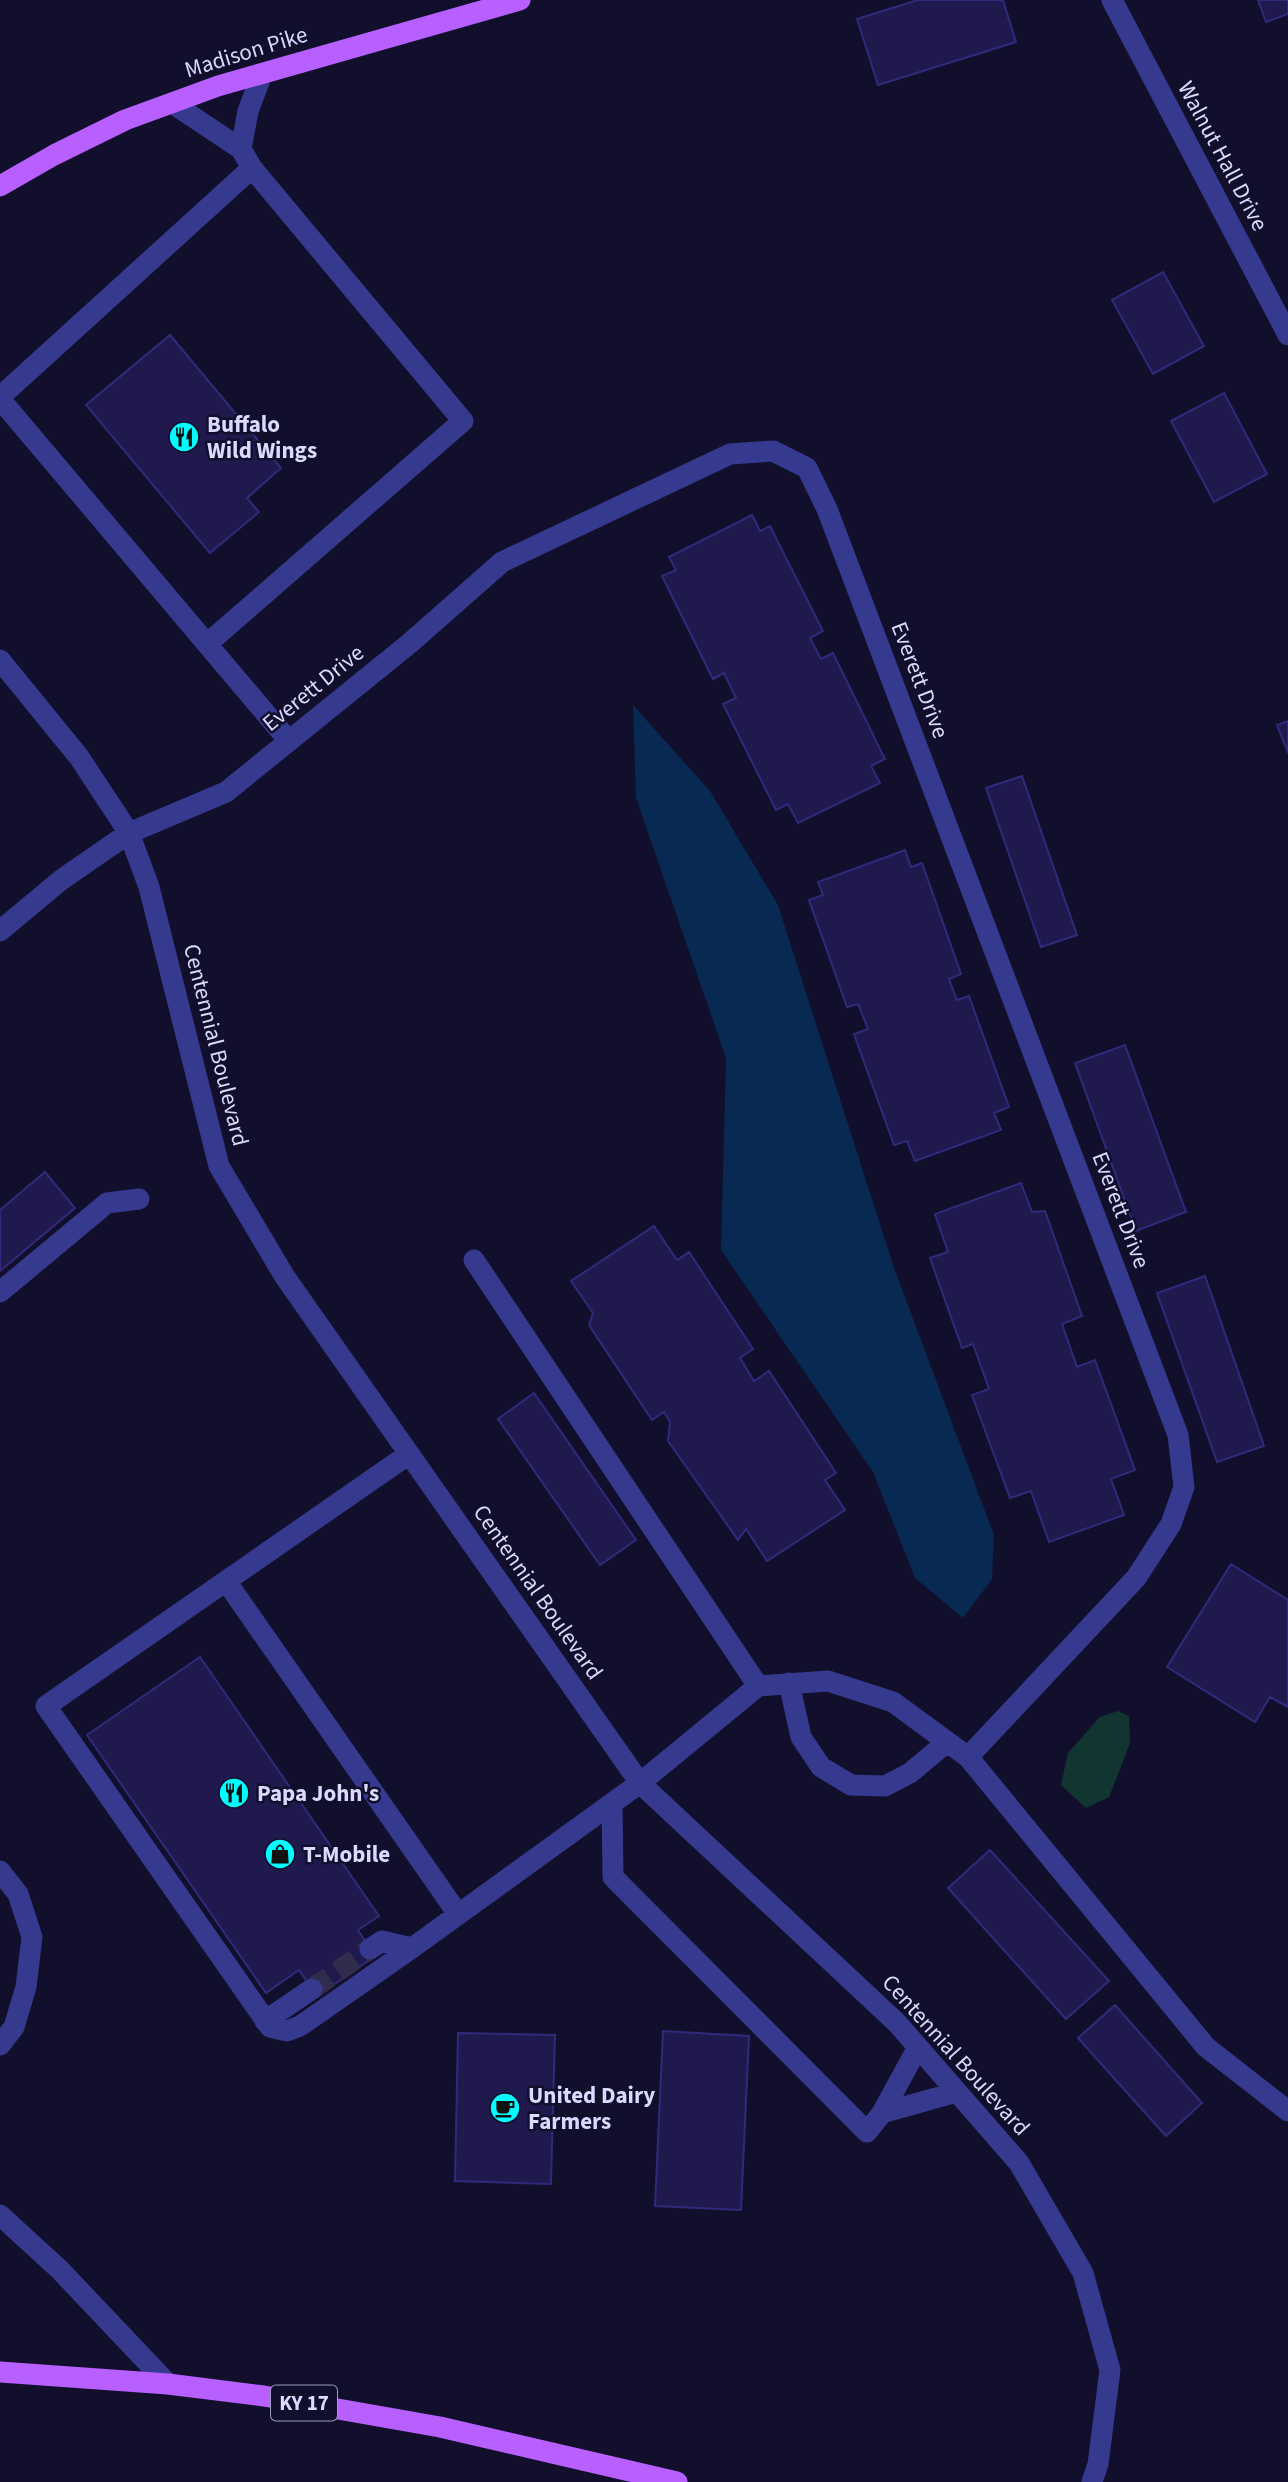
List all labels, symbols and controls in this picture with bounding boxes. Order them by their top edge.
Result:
street label: Madison Pike [180,18,312,86]
street label: Walnut Hall Drive [1170,75,1276,237]
place label: Buffalo Wild Wings [207,408,317,467]
restaurant icon: Buffalo Wild Wings [167,420,201,454]
street label: Everett Drive [883,617,957,743]
street label: Everett Drive [255,637,371,739]
street label: Centennial Boulevard [175,941,257,1149]
street label: Everett Drive [1084,1147,1158,1273]
street label: Centennial Boulevard [465,1498,611,1686]
restaurant icon: Papa John's [217,1776,251,1810]
place label: Papa John's [257,1777,379,1810]
shop icon: T-Mobile [263,1837,297,1871]
place label: T-Mobile [303,1838,390,1871]
street label: Centennial Boulevard [874,1967,1038,2143]
place label: United Dairy Farmers [528,2079,655,2138]
cafe icon: United Dairy Farmers [488,2091,522,2125]
road number: KY 17 [271,2386,337,2420]

